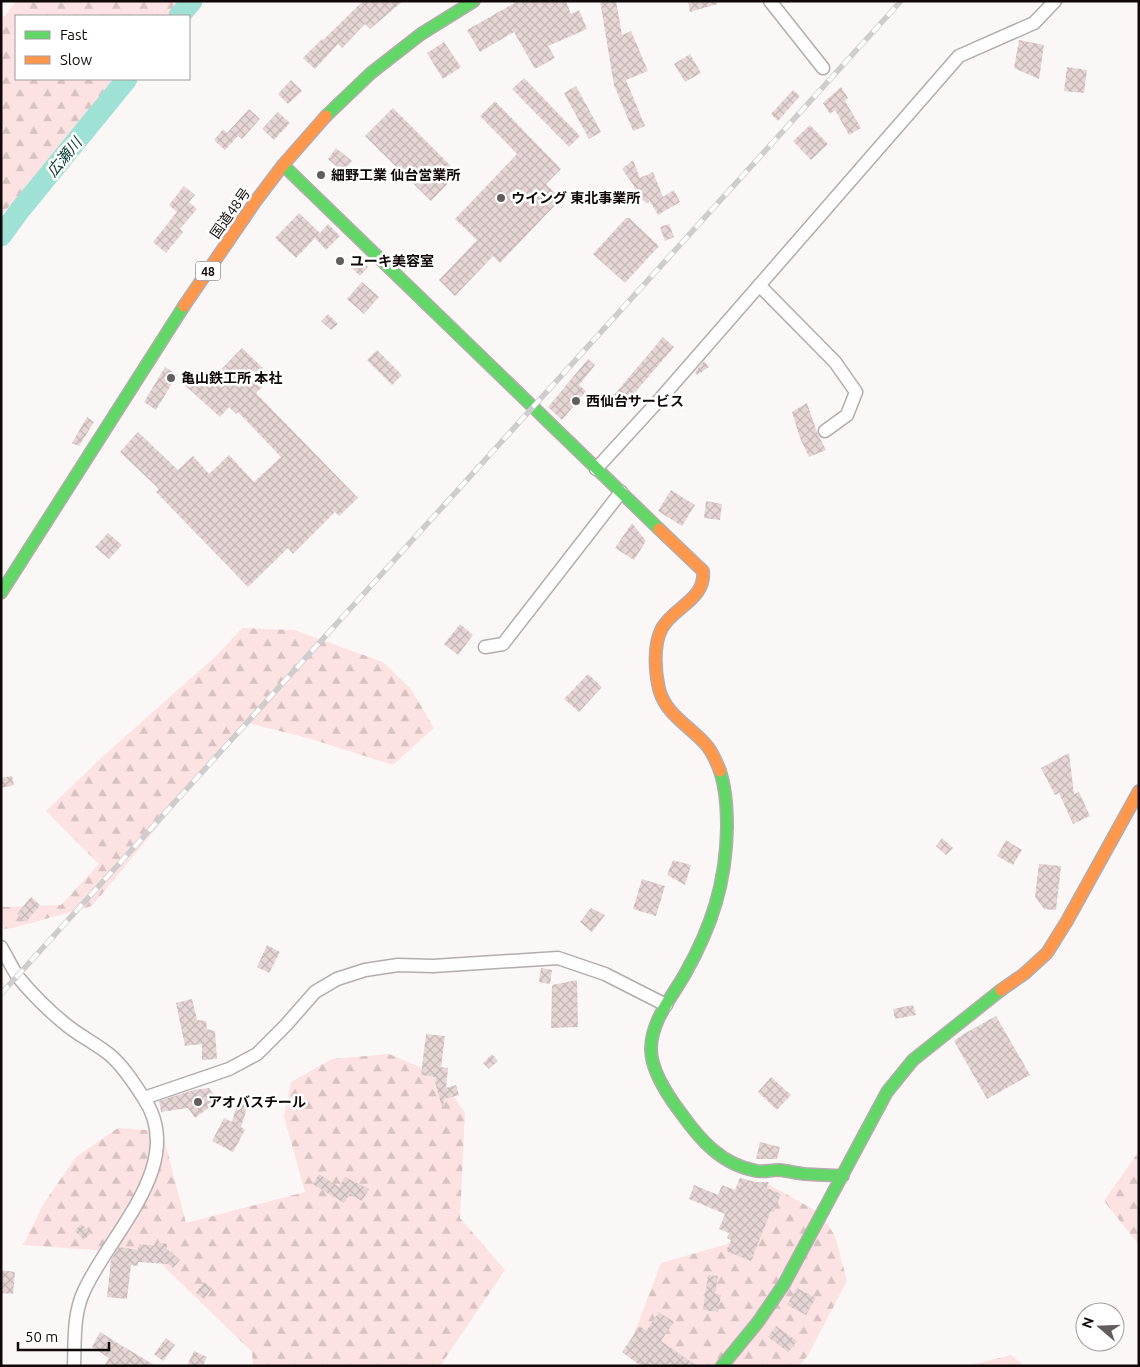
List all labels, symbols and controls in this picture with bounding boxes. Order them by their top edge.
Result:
legend [15,15,190,80]
text: Fast [60,26,88,43]
text: Slow [60,51,93,68]
water label: 広瀬川 [43,133,86,180]
place label: 細野工業 仙台営業所 [331,167,460,183]
marker: 細野工業 仙台営業所 [315,169,327,181]
street label: 国道48号 [207,185,253,241]
place label: ウイング 東北事業所 [511,190,640,206]
marker: ウイング 東北事業所 [495,192,507,204]
place label: ユーキ美容室 [350,253,434,269]
marker: ユーキ美容室 [334,255,346,267]
road number: 48 [196,262,220,280]
place label: 亀山鉄工所 本社 [181,370,282,386]
marker: 亀山鉄工所 本社 [165,372,177,384]
place label: 西仙台サービス [586,393,684,409]
marker: 西仙台サービス [570,395,582,407]
place label: アオバスチール [208,1094,306,1110]
marker: アオバスチール [192,1096,204,1108]
north arrow [1075,1302,1125,1352]
text: N [1078,1315,1097,1330]
scale bar [18,1320,109,1352]
text: 50 m [25,1328,58,1345]

